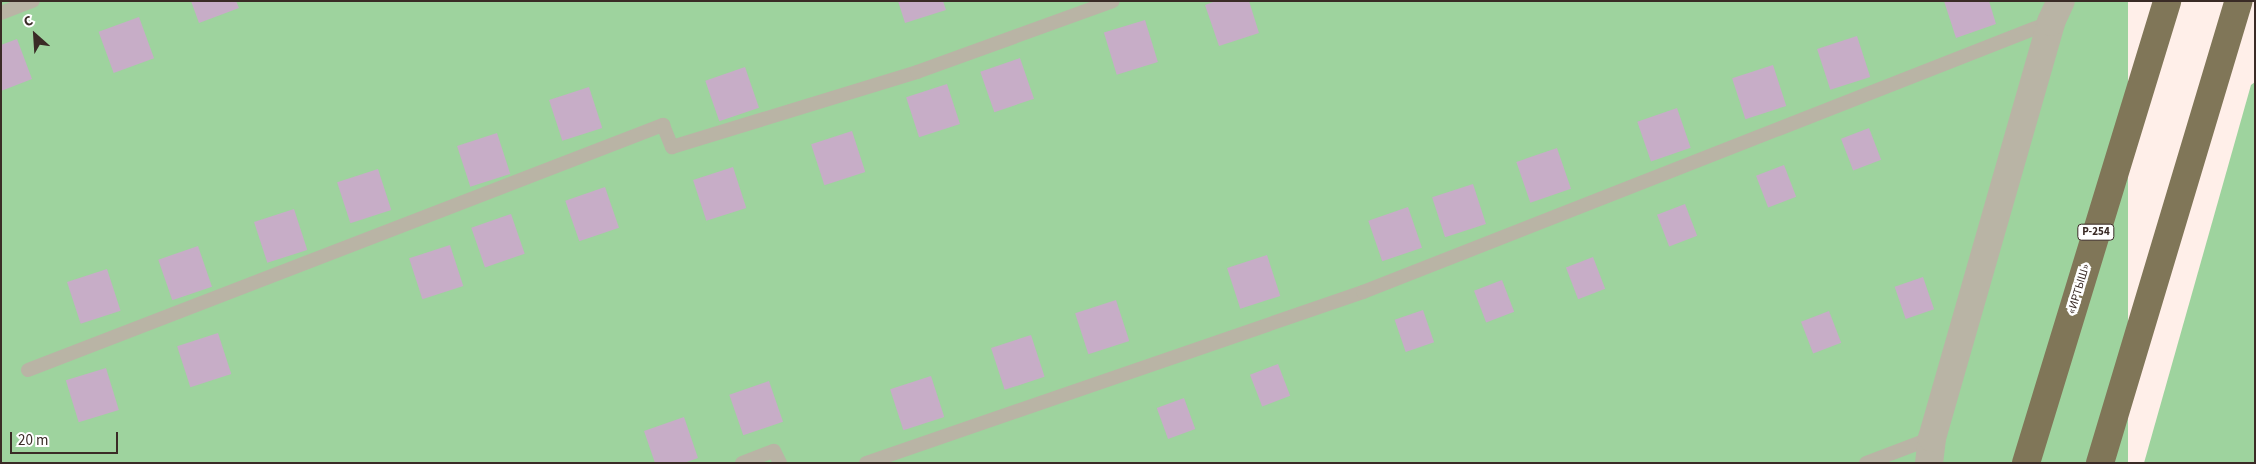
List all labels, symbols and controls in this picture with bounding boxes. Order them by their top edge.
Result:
north arrow [10,10,60,60]
text: С [20,11,36,32]
road number: Р-254 [2077,223,2115,240]
street label: «ИРТЫШ» [2065,262,2093,316]
scale bar [12,422,120,454]
text: 20 m [18,430,48,451]

